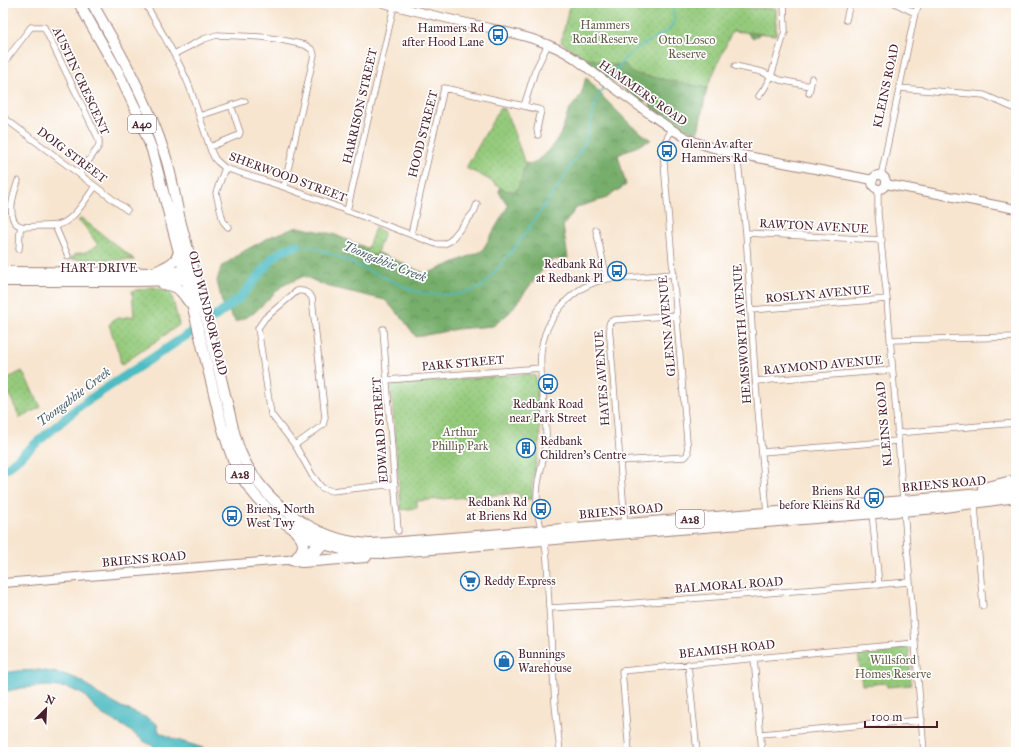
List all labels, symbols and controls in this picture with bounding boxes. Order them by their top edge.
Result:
park label: Hammers Road Reserve [572,18,638,46]
place label: Hammers Rd after Hood Lane [402,21,484,49]
street label: AUSTIN CRESCENT [49,24,112,137]
bus stop icon: Hammers Rd after Hood Lane [487,24,509,46]
park label: Otto Losco Reserve [659,33,715,61]
street label: KLEINS ROAD [870,43,902,129]
street label: HARRISON STREET [340,47,380,165]
street label: HAMMERS ROAD [596,57,690,129]
street label: HOOD STREET [405,89,441,179]
road number: A40 [128,115,156,133]
street label: DOIG STREET [34,124,110,186]
place label: Glenn Av after Hammers Rd [681,137,753,165]
bus stop icon: Glenn Av after Hammers Rd [656,140,678,162]
street label: SHERWOOD STREET [227,149,349,205]
street label: RAWTON AVENUE [759,216,870,236]
water label: Toongabbie Creek [341,238,429,286]
street label: OLD WINDSOR ROAD [186,249,230,377]
place label: Redbank Rd at Redbank Pl [536,257,604,285]
bus stop icon: Redbank Rd at Redbank Pl [606,260,628,282]
street label: HART DRIVE [60,261,138,275]
street label: HEMSWORTH AVENUE [730,263,754,405]
street label: GLENN AVENUE [656,274,678,377]
street label: ROSLYN AVENUE [765,282,872,306]
street label: HAYES AVENUE [592,329,612,427]
street label: PARK STREET [421,352,505,374]
street label: RAYMOND AVENUE [763,353,884,377]
water label: Toongabbie Creek [34,364,114,430]
bus stop icon: Redbank Road near Park Street [537,373,559,395]
street label: EDWARD STREET [369,376,391,484]
street label: KLEINS ROAD [873,381,895,467]
place label: Redbank Road near Park Street [509,397,588,425]
park label: Arthur Phillip Park [432,425,489,453]
place label: Redbank Children's Centre [540,434,626,462]
building icon: Redbank Children's Centre [515,437,537,459]
road number: A28 [226,465,254,483]
street label: BRIENS ROAD [901,473,987,495]
place label: Briens Rd before Kleins Rd [779,484,860,512]
bus stop icon: Briens Rd before Kleins Rd [863,487,885,509]
place label: Redbank Rd at Briens Rd [467,495,527,523]
bus stop icon: Redbank Rd at Briens Rd [530,498,552,520]
street label: BRIENS ROAD [578,500,664,522]
place label: Briens, North West Twy [246,502,315,530]
bus stop icon: Briens, North West Twy [221,505,243,527]
road number: A28 [676,510,704,528]
street label: BRIENS ROAD [101,548,187,570]
supermarket icon: Reddy Express [459,570,481,592]
place label: Reddy Express [484,574,556,588]
street label: BALMORAL ROAD [674,574,784,596]
street label: BEAMISH ROAD [678,637,776,661]
place label: Bunnings Warehouse [518,647,572,675]
shop icon: Bunnings Warehouse [493,650,515,672]
park label: Willsford Homes Reserve [855,653,931,681]
north arrow [26,689,66,729]
text: N [43,692,57,708]
scale bar [865,703,937,729]
text: 100 m [871,710,902,724]

